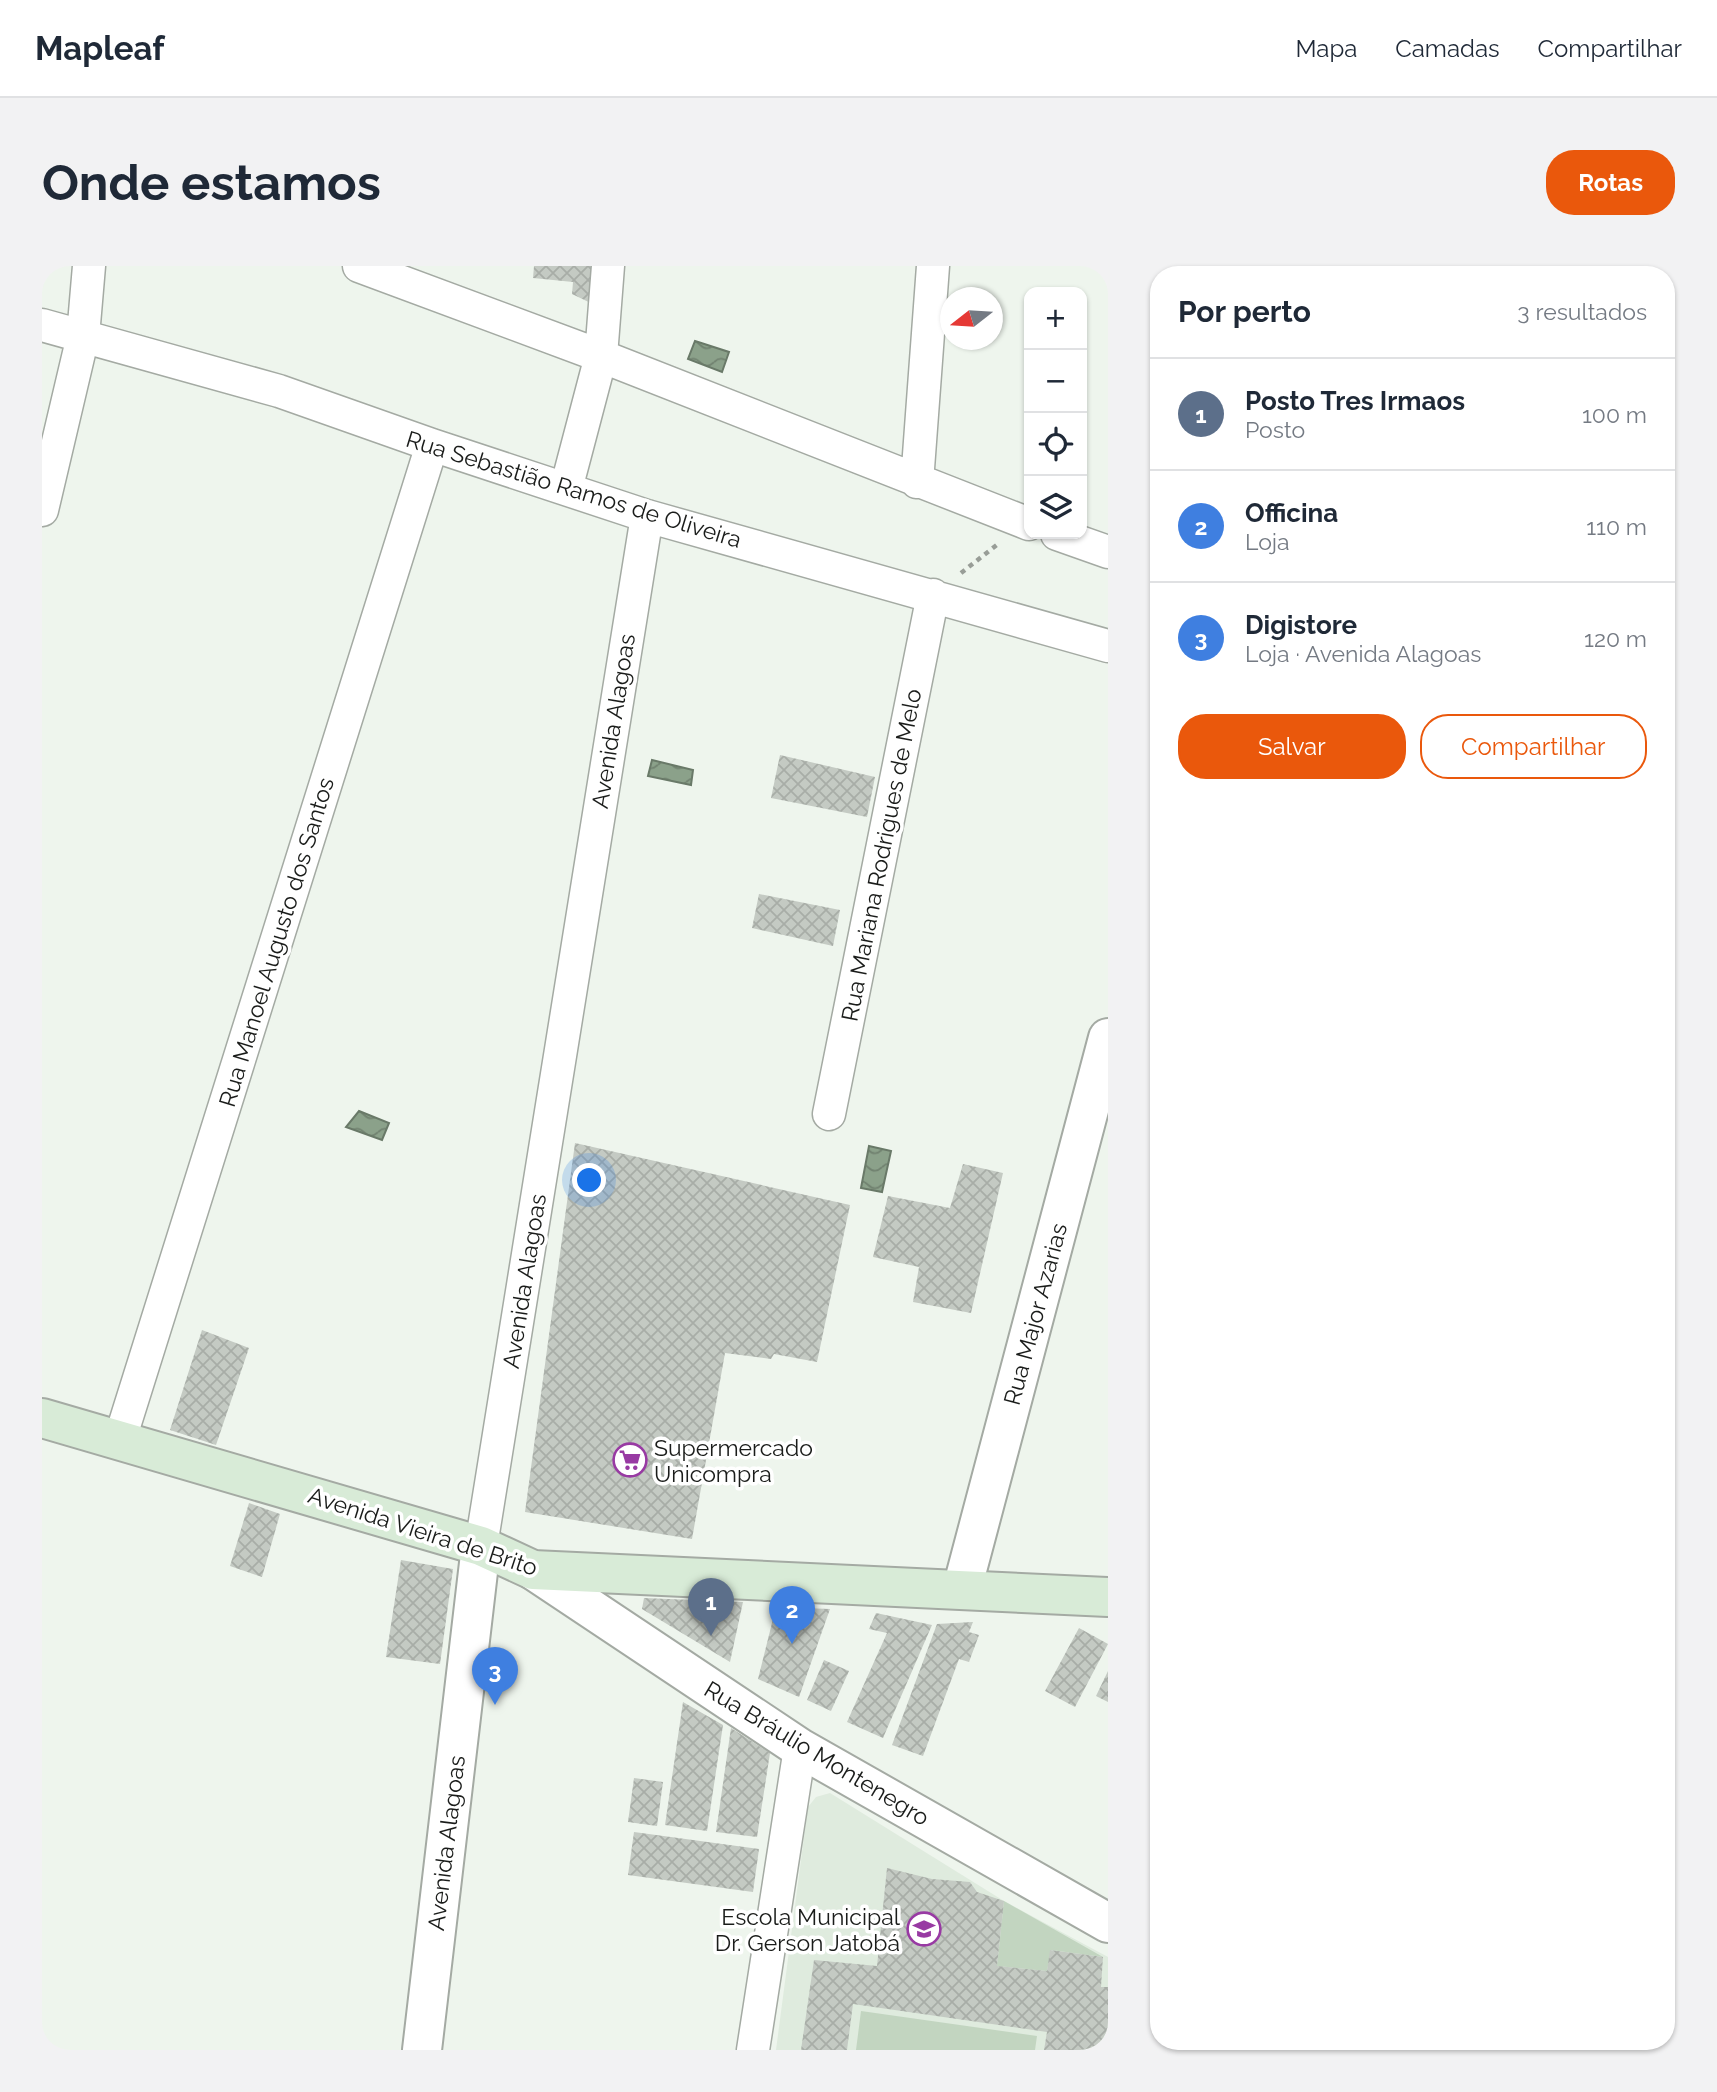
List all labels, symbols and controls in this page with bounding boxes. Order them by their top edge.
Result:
text: Mapleaf [35,29,165,68]
text: Mapa [1295,34,1357,63]
text: Camadas [1395,34,1500,63]
text: Compartilhar [1538,34,1682,63]
button: Rotas [1546,150,1675,215]
text: Onde estamos [42,154,381,211]
north arrow [940,287,1003,350]
map controls [1024,287,1087,539]
button: + [1024,287,1087,350]
text: Por perto [1178,294,1311,329]
text: 3 resultados [1517,298,1647,325]
button: − [1024,350,1087,413]
text: Posto Tres Irmaos [1245,386,1465,416]
text: 1 [1195,401,1207,428]
text: 100 m [1582,401,1647,428]
button: locate [1024,413,1087,476]
text: Posto [1245,416,1305,443]
street label: Rua Sebastião Ramos de Oliveira [403,425,745,553]
button: layers [1024,476,1087,539]
text: Officina [1245,498,1338,528]
text: 2 [1195,513,1207,540]
text: 110 m [1586,513,1647,540]
text: Loja [1245,528,1290,555]
text: Digistore [1245,610,1357,640]
text: 3 [1195,625,1207,652]
text: 120 m [1584,625,1647,652]
street label: Avenida Alagoas [586,632,640,810]
text: Loja · Avenida Alagoas [1245,640,1481,667]
street label: Rua Mariana Rodrigues de Melo [835,686,927,1024]
button: Salvar [1178,714,1406,779]
button: Compartilhar [1420,714,1647,779]
street label: Rua Manoel Augusto dos Santos [213,774,339,1110]
your location [572,1163,606,1197]
street label: Avenida Alagoas [497,1192,551,1370]
street label: Rua Major Azarias [998,1220,1072,1408]
place label: Supermercado Unicompra [654,1434,813,1487]
supermarket icon: Supermercado Unicompra [611,1441,649,1479]
street label: Avenida Vieira de Brito [305,1481,541,1581]
pin: 1 [688,1578,734,1636]
pin: 2 [769,1586,815,1644]
pin: 3 [472,1647,518,1705]
street label: Rua Bráulio Montenegro [700,1675,934,1831]
street label: Avenida Alagoas [422,1754,470,1932]
place label: Escola Municipal Dr. Gerson Jatobá [715,1903,901,1956]
school or university icon: Escola Municipal Dr. Gerson Jatobá [905,1910,943,1948]

